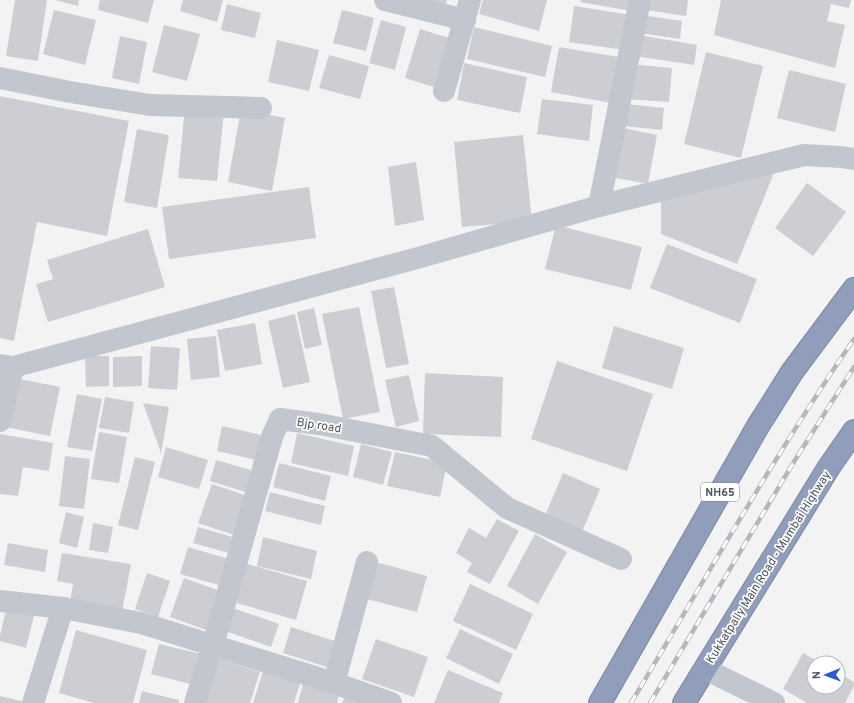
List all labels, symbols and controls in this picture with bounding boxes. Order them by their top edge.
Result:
street label: Bjp road [295,415,342,437]
street label: Kukkatpally Main Road - Mumbai Highway [703,468,835,667]
road number: NH65 [701,483,739,501]
north arrow [806,655,846,695]
text: N [810,671,824,679]

